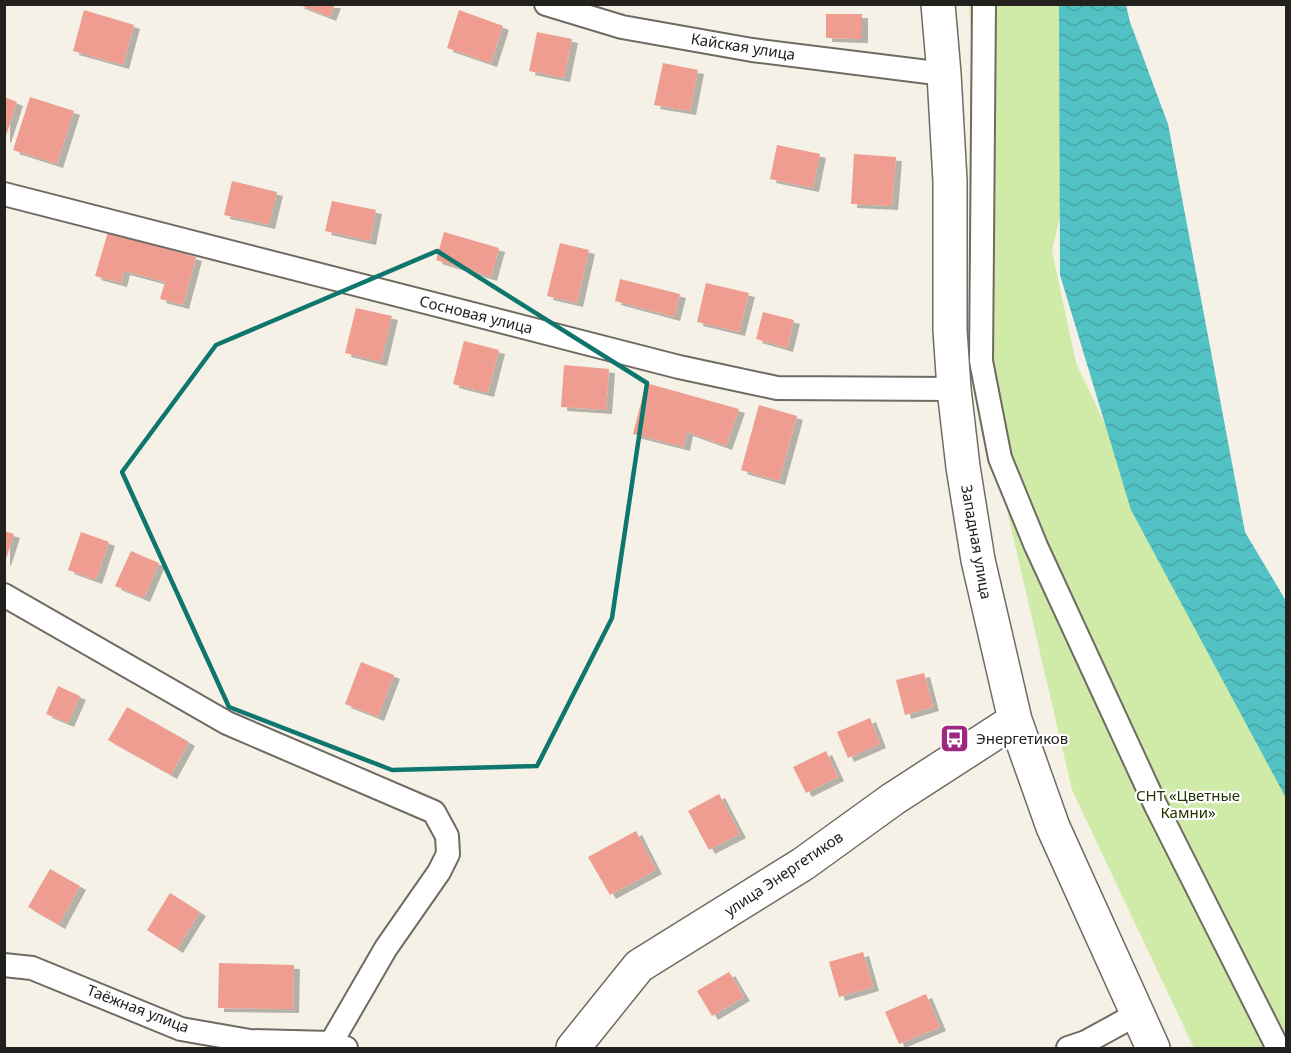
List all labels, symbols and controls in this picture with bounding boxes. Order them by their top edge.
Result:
street label: Кайская улица [690,28,797,64]
street label: Сосновая улица [418,290,535,338]
street label: Западная улица [957,483,997,601]
bus stop icon: Энергетиков [939,723,971,755]
place label: Энергетиков [976,728,1068,748]
park label: СНТ «Цветные Камни» [1136,785,1240,822]
street label: улица Энергетиков [720,826,846,920]
street label: Таёжная улица [84,979,192,1037]

